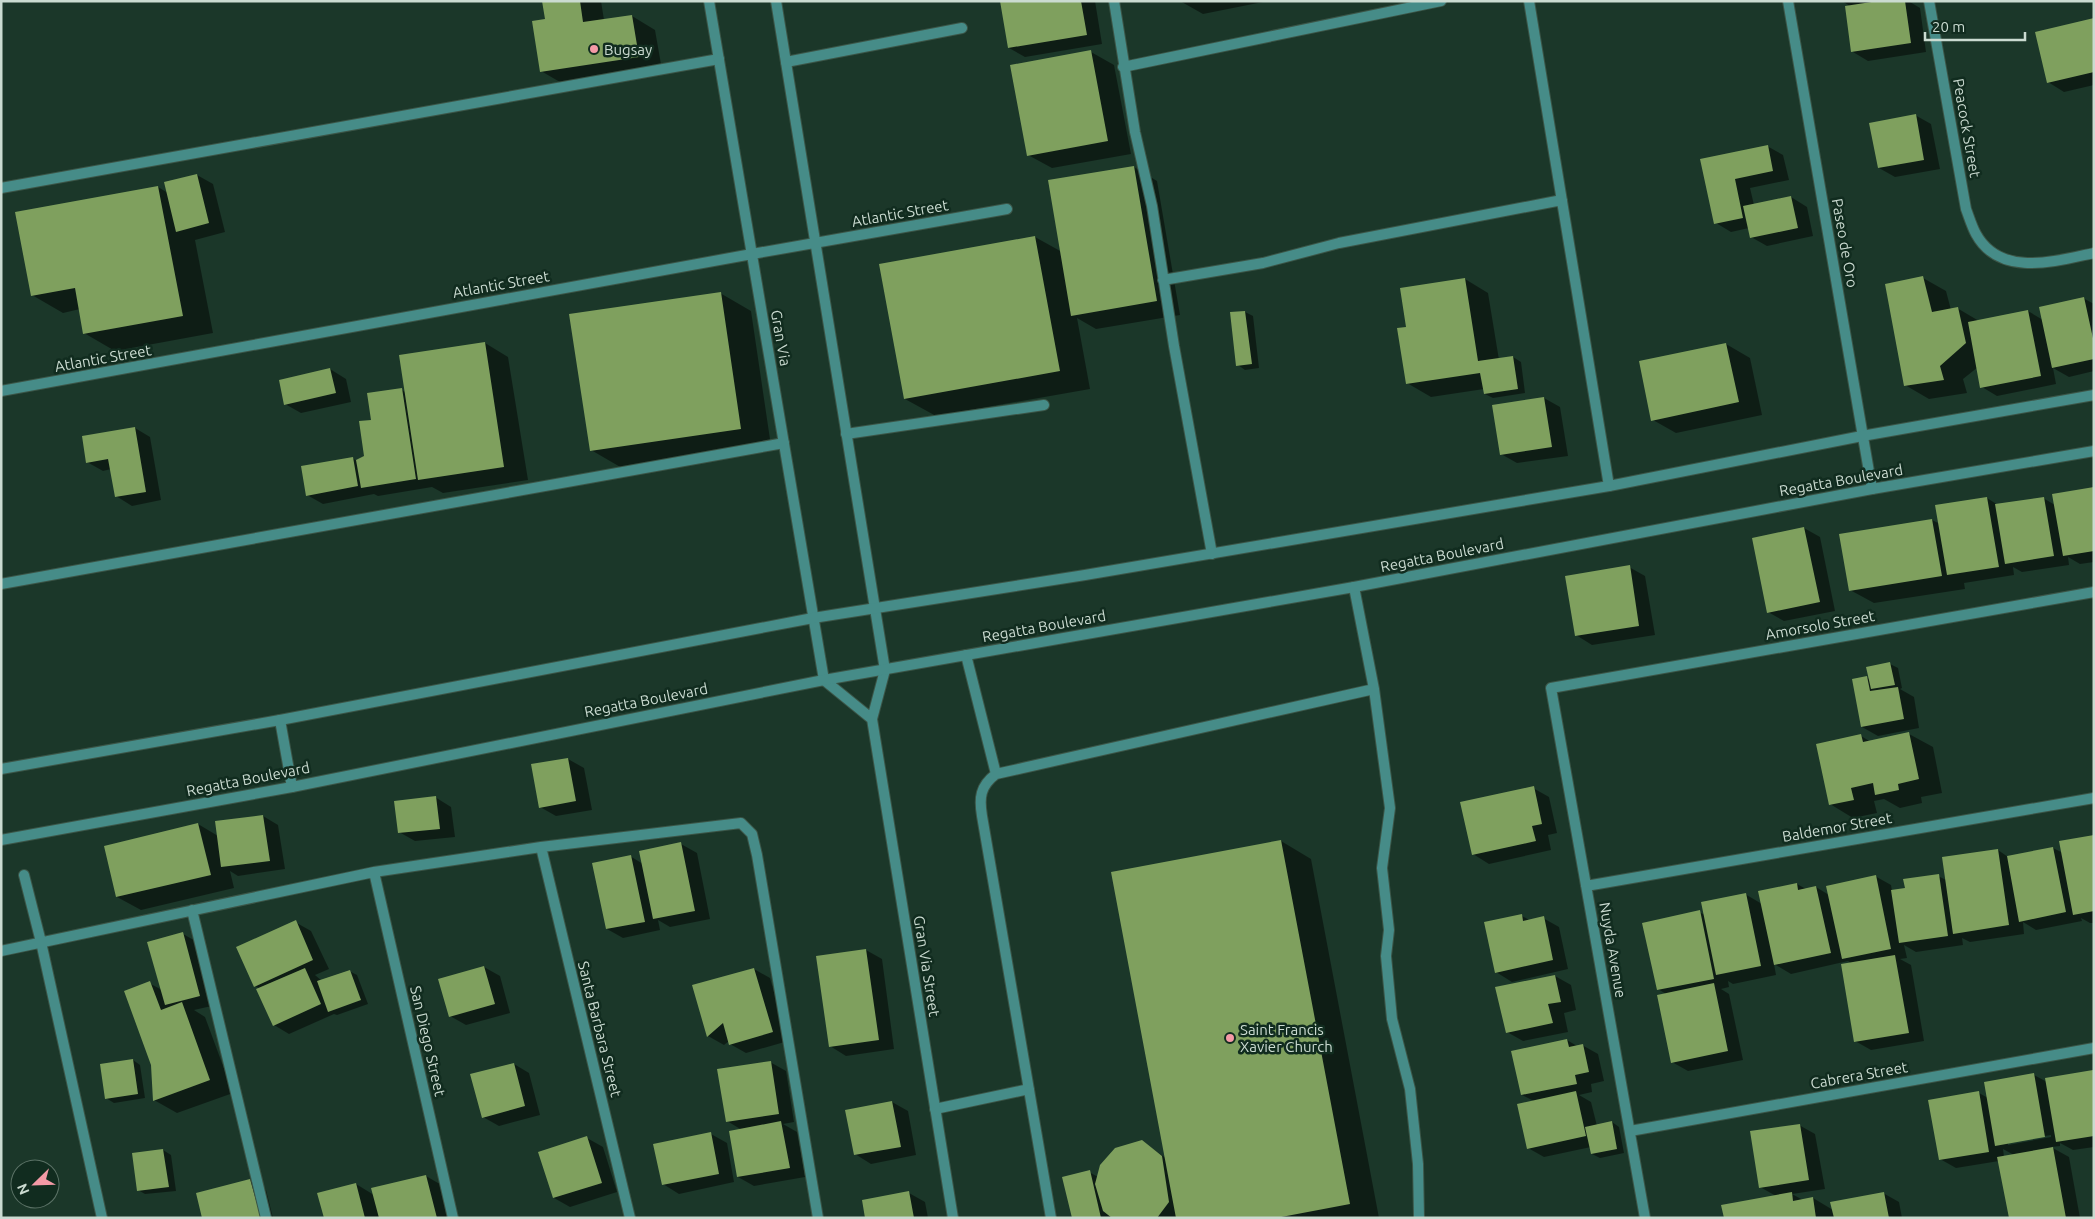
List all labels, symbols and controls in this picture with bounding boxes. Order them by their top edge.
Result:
scale bar [1925,10,2025,42]
text: 20 m [1932,18,1965,35]
place label: Bugsay [604,41,652,58]
marker: Bugsay [588,43,600,55]
street label: Peacock Street [1950,77,1984,179]
street label: Atlantic Street [850,196,950,230]
street label: Paseo de Oro [1829,197,1861,289]
street label: Atlantic Street [451,267,551,301]
street label: Gran Via [768,309,794,367]
street label: Atlantic Street [53,341,153,375]
street label: Regatta Boulevard [1778,461,1904,499]
street label: Regatta Boulevard [1379,535,1505,575]
street label: Regatta Boulevard [981,607,1107,645]
street label: Amorsolo Street [1764,607,1876,643]
street label: Regatta Boulevard [583,680,709,720]
street label: Regatta Boulevard [185,759,311,799]
street label: Baldemor Street [1781,809,1893,845]
street label: Nuyda Avenue [1596,901,1630,999]
street label: Gran Via Street [911,914,943,1018]
street label: Santa Barbara Street [575,959,625,1099]
street label: San Diego Street [407,984,449,1098]
place label: Saint Francis Xavier Church [1240,1021,1333,1055]
marker: Saint Francis Xavier Church [1224,1032,1236,1044]
street label: Cabrera Street [1809,1058,1909,1092]
north arrow [10,1159,60,1209]
text: N [14,1181,32,1197]

